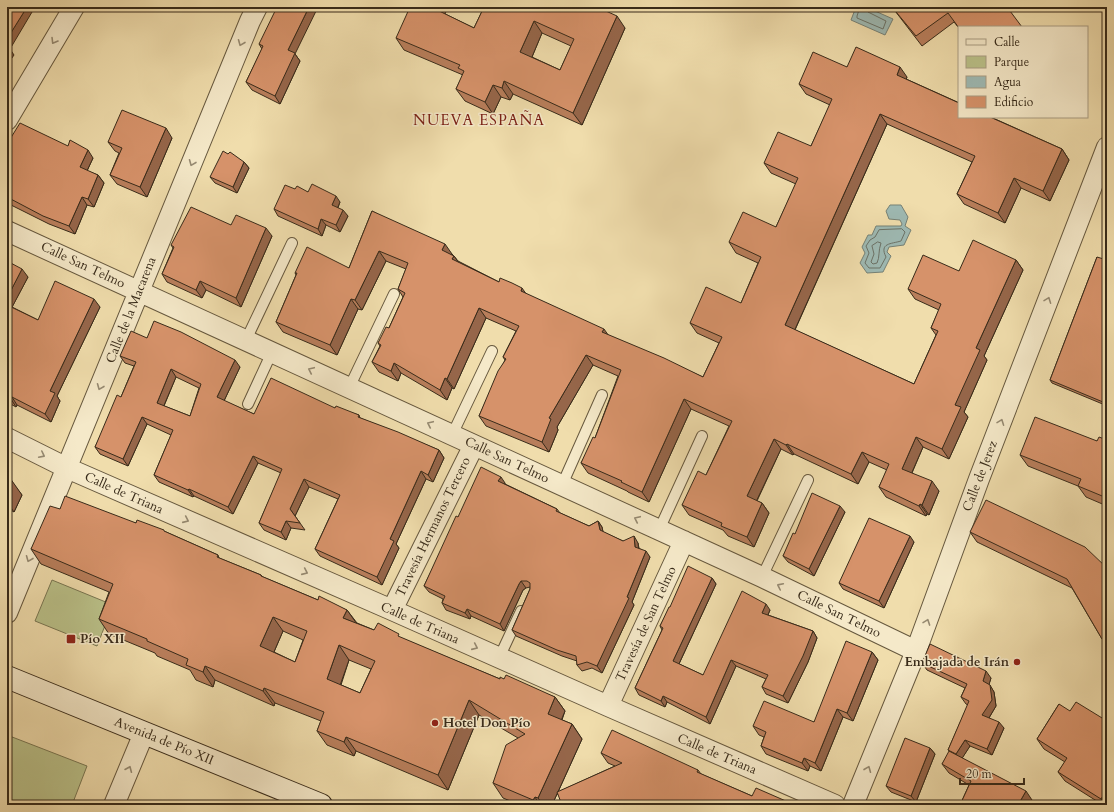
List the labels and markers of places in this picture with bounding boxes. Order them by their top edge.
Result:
place label: Pío XII [80,630,124,648]
marker: Pío XII [65,633,77,645]
place label: Embajada de Irán [904,653,1010,671]
marker: Embajada de Irán [1012,657,1022,667]
place label: Hotel Don Pío [443,714,531,732]
marker: Hotel Don Pío [430,718,440,728]

